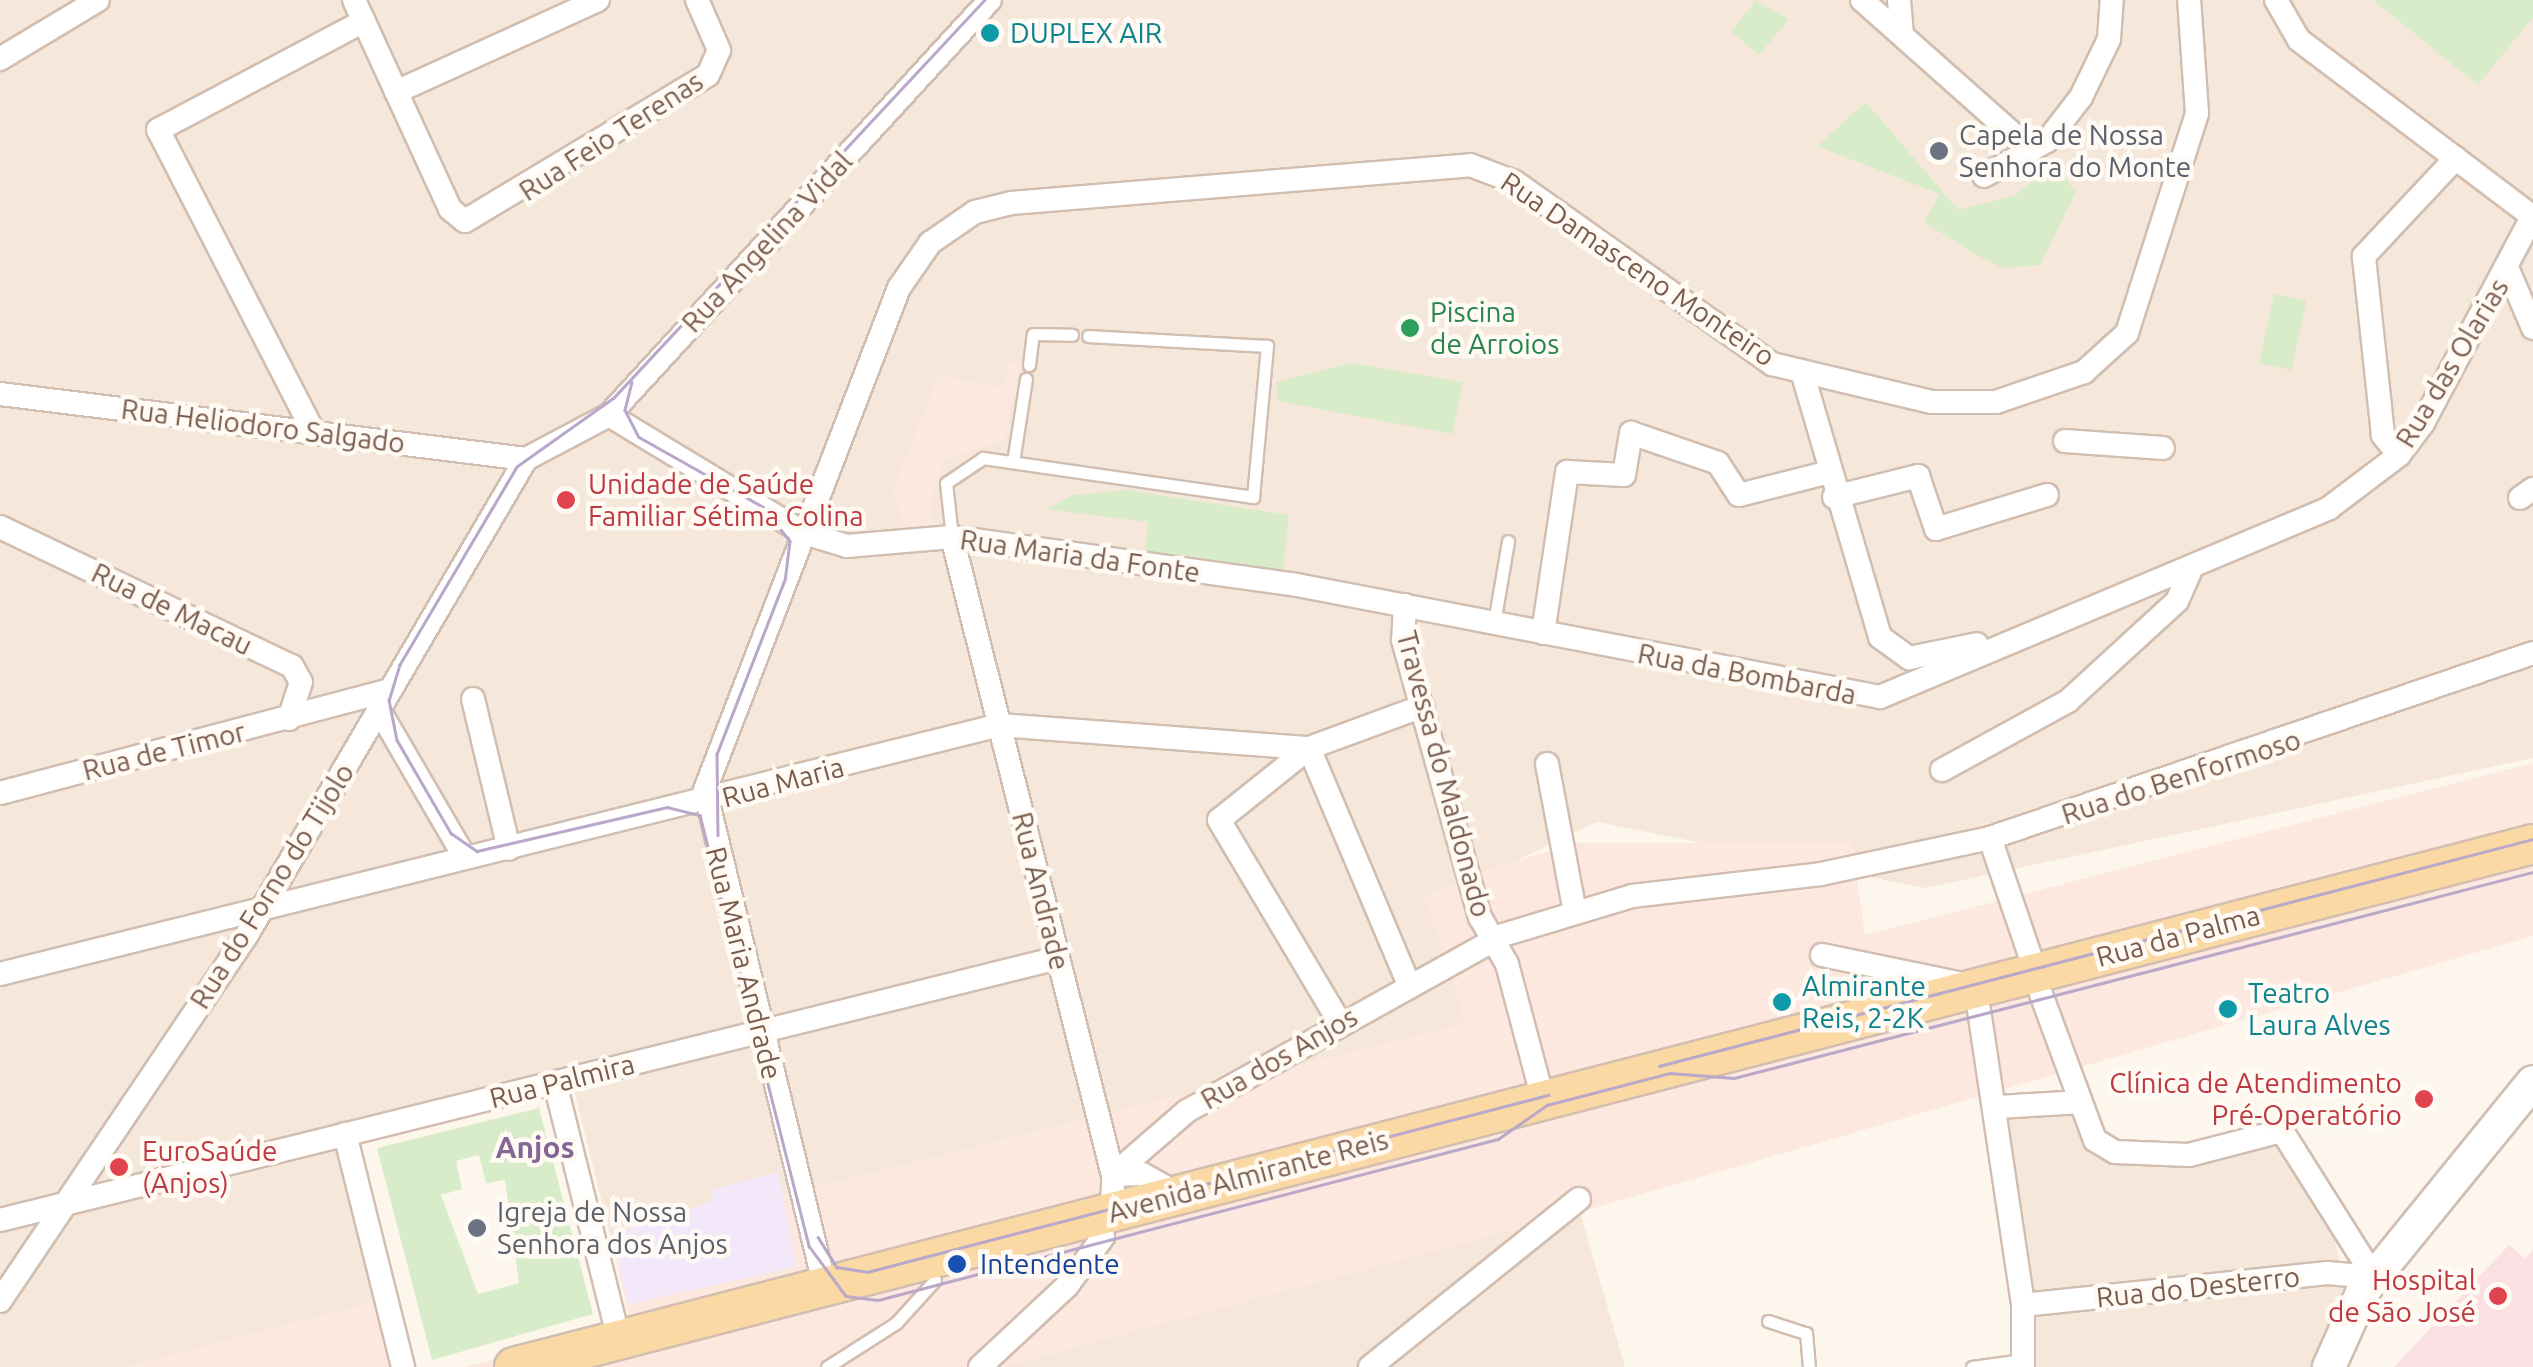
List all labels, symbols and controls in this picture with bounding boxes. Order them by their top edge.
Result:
place label: DUPLEX AIR [1010,16,1162,50]
marker: DUPLEX AIR [979,22,1001,44]
street label: Rua Feio Terenas [513,64,709,208]
place label: Capela de Nossa Senhora do Monte [1959,118,2191,184]
marker: Capela de Nossa Senhora do Monte [1928,140,1950,162]
street label: Rua Angelina Vidal [675,145,859,339]
street label: Rua Damasceno Monteiro [1495,165,1781,373]
street label: Rua das Olarias [2388,272,2516,454]
place label: Piscina de Arroios [1430,295,1559,361]
marker: Piscina de Arroios [1399,317,1421,339]
street label: Rua Heliodoro Salgado [119,392,407,460]
place label: Unidade de Saúde Familiar Sétima Colina [588,467,864,533]
marker: Unidade de Saúde Familiar Sétima Colina [553,487,579,513]
street label: Rua Maria da Fonte [958,523,1202,589]
street label: Rua de Macau [86,556,258,662]
street label: Travessa do Maldonado [1390,627,1498,921]
street label: Rua da Bombarda [1635,636,1859,712]
street label: Rua de Timor [79,715,249,787]
street label: Rua do Benformoso [2057,722,2305,832]
street label: Rua Maria [718,750,848,814]
street label: Rua do Forno do Tijolo [183,757,361,1015]
street label: Rua Andrade [1005,809,1077,973]
street label: Rua Maria Andrade [699,843,789,1083]
street label: Rua da Palma [2092,898,2264,974]
place label: Almirante Reis, 2-2K [1802,969,1926,1035]
place label: Teatro Laura Alves [2248,976,2391,1042]
marker: Almirante Reis, 2-2K [1771,991,1793,1013]
marker: Teatro Laura Alves [2217,998,2239,1020]
street label: Rua dos Anjos [1195,1000,1363,1116]
street label: Rua Palmira [486,1047,638,1115]
place label: Clínica de Atendimento Pré-Operatório [2109,1066,2402,1132]
marker: Clínica de Atendimento Pré-Operatório [2411,1086,2437,1112]
street label: Avenida Almirante Reis [1104,1122,1392,1230]
district label: Anjos [495,1129,575,1165]
place label: EuroSaúde (Anjos) [142,1134,277,1200]
marker: EuroSaúde (Anjos) [106,1154,132,1180]
place label: Igreja de Nossa Senhora dos Anjos [497,1195,728,1261]
marker: Igreja de Nossa Senhora dos Anjos [466,1217,488,1239]
place label: Intendente [980,1247,1120,1281]
marker: Intendente [944,1251,970,1277]
street label: Rua do Desterro [2094,1260,2302,1314]
place label: Hospital de São José [2328,1263,2476,1329]
marker: Hospital de São José [2485,1283,2511,1309]

